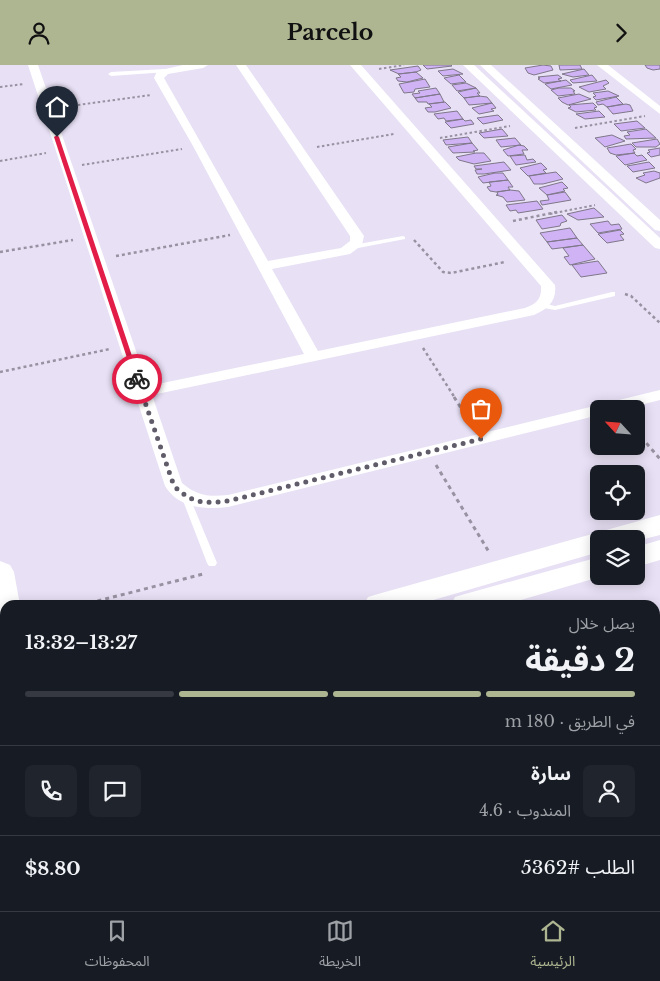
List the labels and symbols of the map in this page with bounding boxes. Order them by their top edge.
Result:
pin [36,86,78,137]
courier [112,354,162,404]
pin [460,388,502,439]
north arrow [590,400,645,455]

